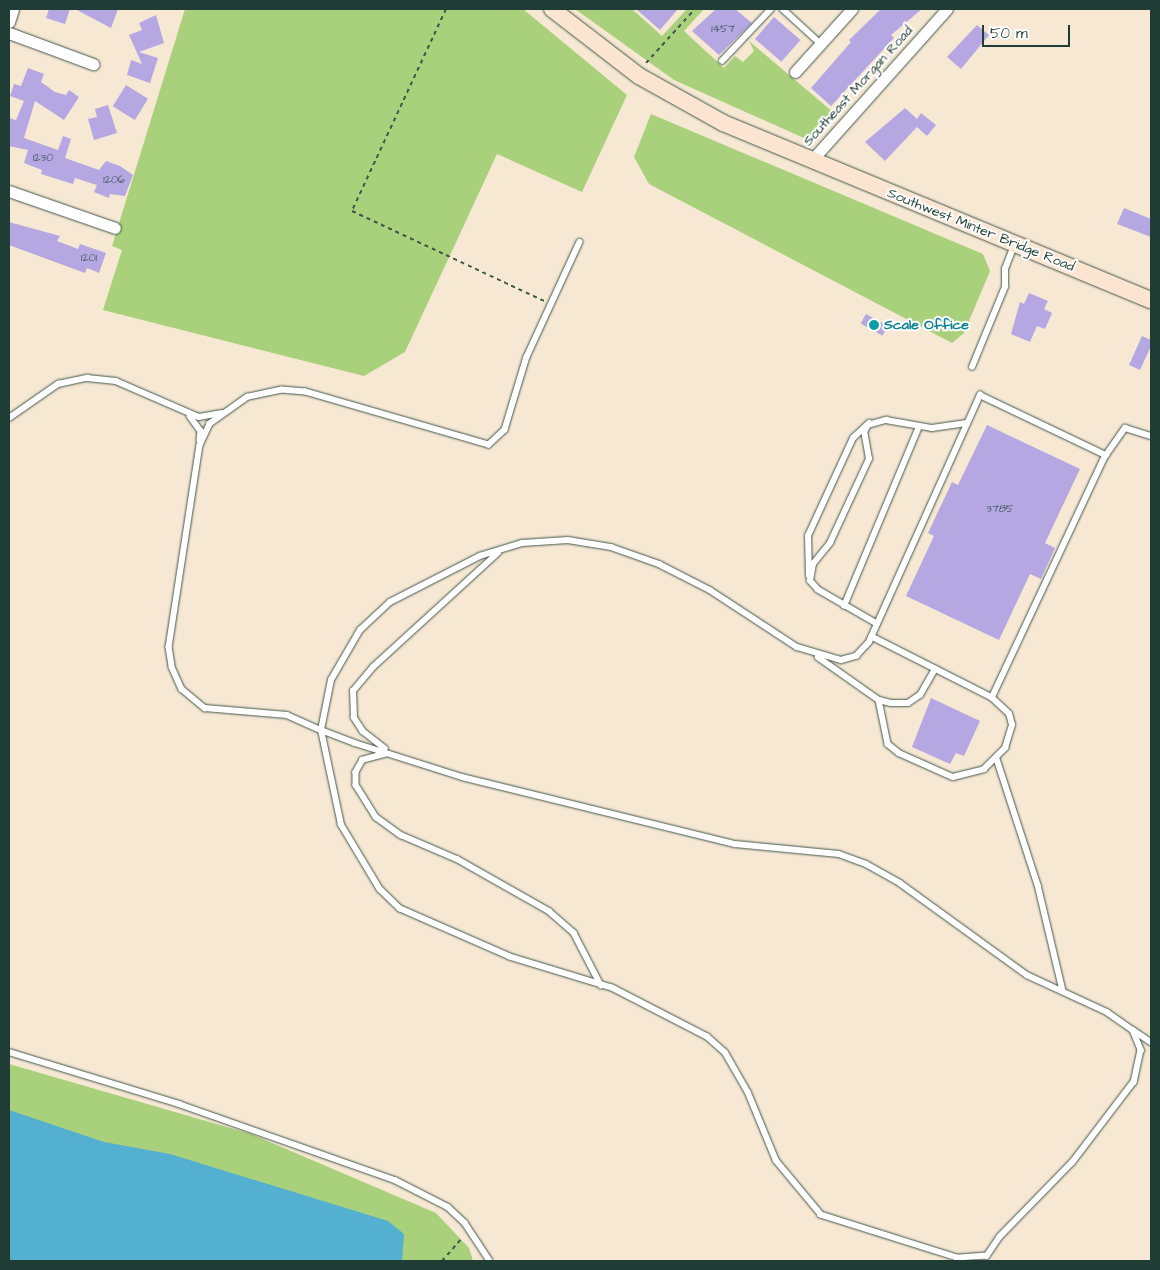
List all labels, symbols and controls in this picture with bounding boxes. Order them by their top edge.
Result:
scale bar [985,15,1072,47]
house number: 1457 [711,22,735,36]
street label: Southeast Morgan Road [800,22,916,150]
text: 50 m [990,23,1028,44]
house number: 1230 [33,151,53,165]
house number: 1206 [103,173,125,187]
street label: Southwest Minter Bridge Road [885,185,1077,275]
house number: 1201 [81,251,97,265]
place label: Scale Office [884,317,969,333]
marker: Scale Office [868,319,880,331]
house number: 3785 [986,502,1014,516]

